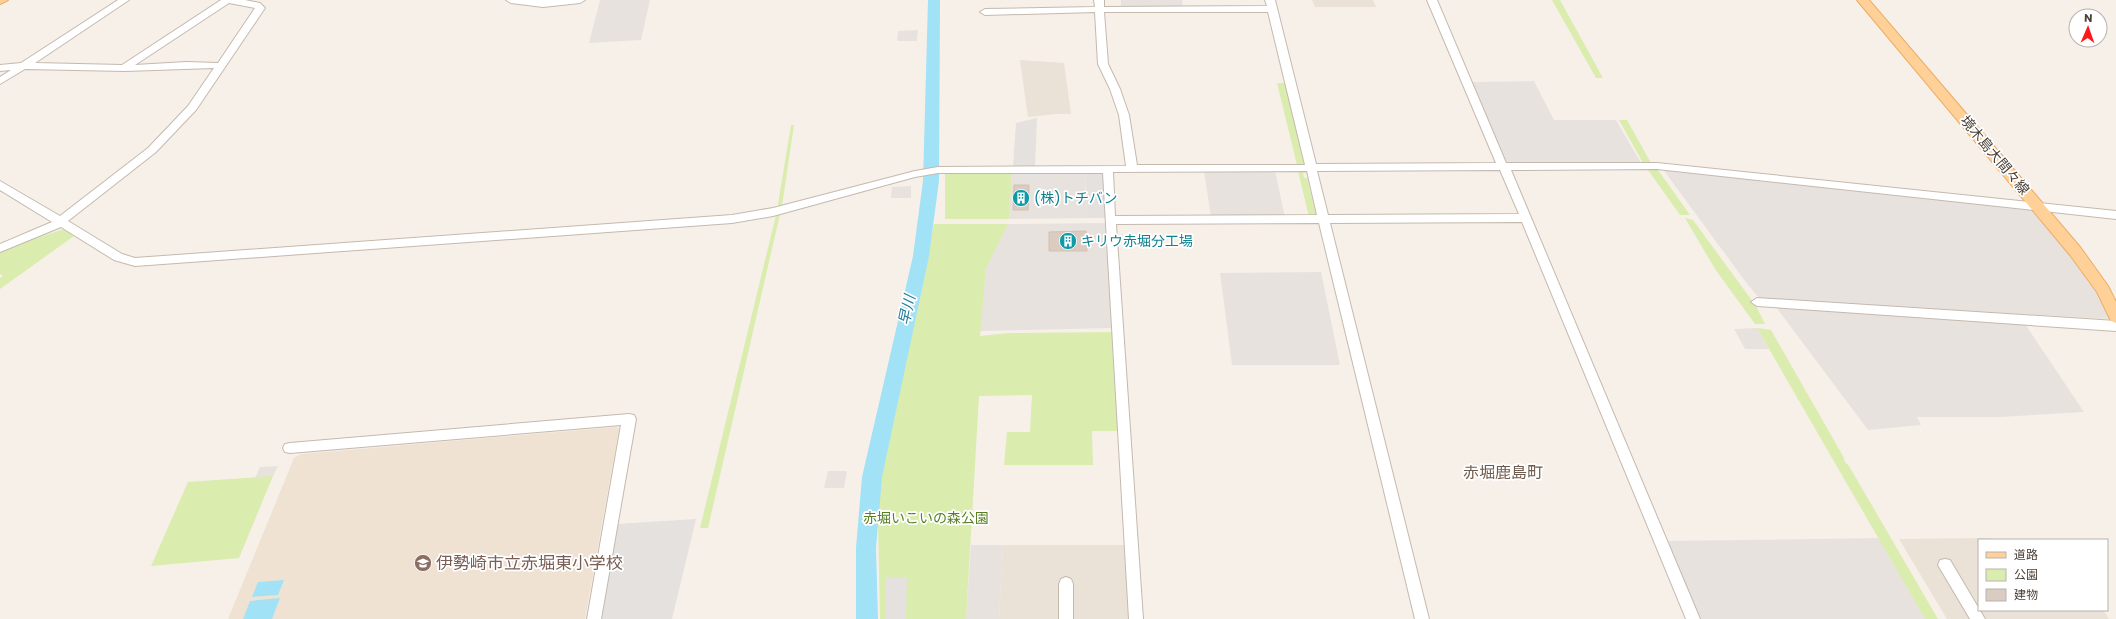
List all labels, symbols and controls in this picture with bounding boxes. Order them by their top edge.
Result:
north arrow [2068,8,2108,48]
text: N [2084,10,2093,26]
street label: 境木島大間々線 [1956,111,2034,199]
building icon: (株)トチバン [1011,188,1031,208]
place label: (株)トチバン [1034,188,1117,208]
building icon: キリウ赤堀分工場 [1058,231,1078,251]
place label: キリウ赤堀分工場 [1081,231,1193,251]
water label: 早川 [893,291,920,327]
district label: 赤堀鹿島町 [1463,461,1543,484]
park label: 赤堀いこいの森公園 [863,508,989,528]
legend [1978,539,2108,611]
text: 道路 [2014,546,2038,563]
place label: 伊勢崎市立赤堀東小学校 [436,551,623,575]
school or university icon: 伊勢崎市立赤堀東小学校 [413,553,433,573]
text: 公園 [2014,566,2038,583]
text: 建物 [2014,586,2038,603]

